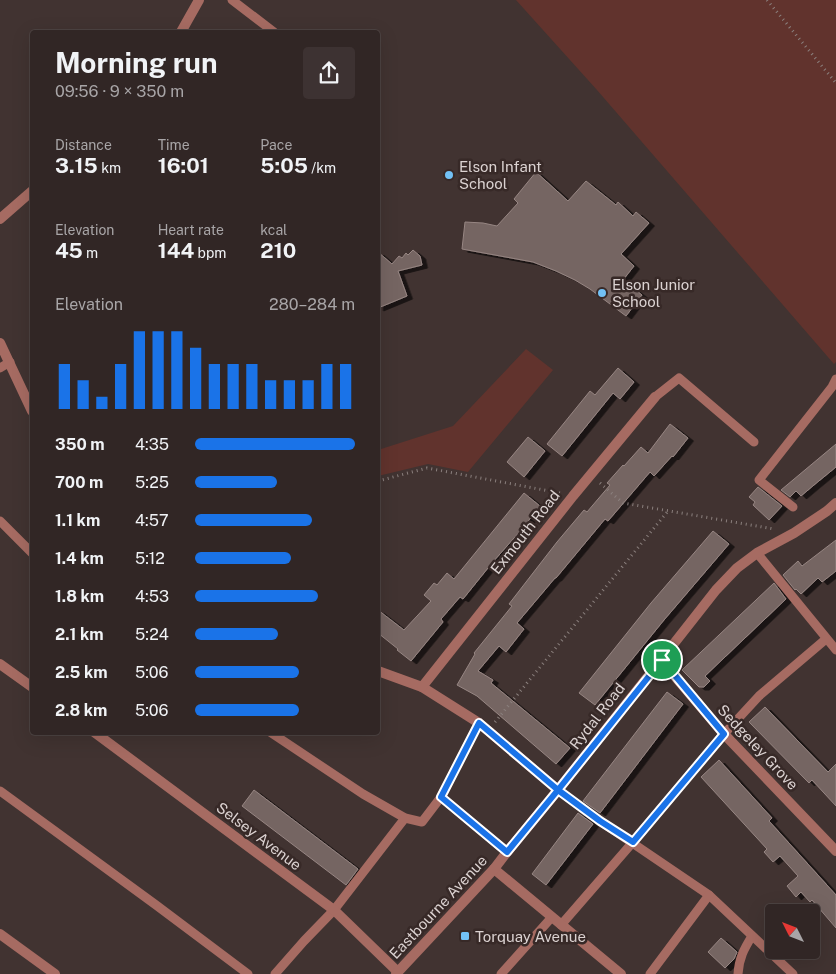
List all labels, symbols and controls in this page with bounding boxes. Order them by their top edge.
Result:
text: Morning run [55,46,218,79]
button: share [303,47,355,99]
text: 09:56 · 9 × 350 m [55,82,184,101]
text: Distance [55,137,112,153]
text: Time [158,137,190,153]
text: Pace [260,137,292,153]
text: 3.15 [55,153,98,178]
text: 16:01 [158,153,209,178]
text: 5:05 [260,153,308,178]
place label: Elson Infant School [459,158,542,192]
text: km [98,160,121,176]
text: /km [308,160,336,176]
marker: Elson Infant School [443,169,455,181]
text: Elevation [55,222,114,238]
text: Heart rate [158,222,224,238]
text: kcal [260,222,287,238]
text: 45 [55,238,83,263]
text: 144 [158,238,194,263]
text: 210 [260,238,296,263]
text: m [83,245,98,261]
text: bpm [194,245,226,261]
place label: Elson Junior School [612,276,695,310]
marker: Elson Junior School [596,287,608,299]
text: Elevation [55,295,123,314]
text: 280–284 m [269,295,355,314]
text: 350 m [55,435,105,454]
text: 4:35 [135,435,169,454]
text: 700 m [55,473,103,492]
text: 5:25 [135,473,169,492]
street label: Exmouth Road [487,487,563,577]
text: 1.1 km [55,511,100,530]
text: 4:57 [135,511,169,530]
text: 1.4 km [55,549,104,568]
text: 5:12 [135,549,165,568]
text: 1.8 km [55,587,104,606]
text: 4:53 [135,587,169,606]
text: 2.1 km [55,625,104,644]
text: 5:24 [135,625,169,644]
pin [641,639,683,681]
icon: arrive [648,646,676,674]
text: 2.5 km [55,663,107,682]
text: 5:06 [135,663,169,682]
street label: Rydal Road [566,680,628,752]
text: 2.8 km [55,701,107,720]
text: 5:06 [135,701,169,720]
street label: Sedgeley Grove [714,701,802,793]
street label: Selsey Avenue [213,799,305,873]
street label: Eastbourne Avenue [386,852,490,962]
north arrow [765,904,820,959]
map controls [765,904,820,959]
place label: Torquay Avenue [475,928,586,945]
marker: Torquay Avenue [459,930,471,942]

